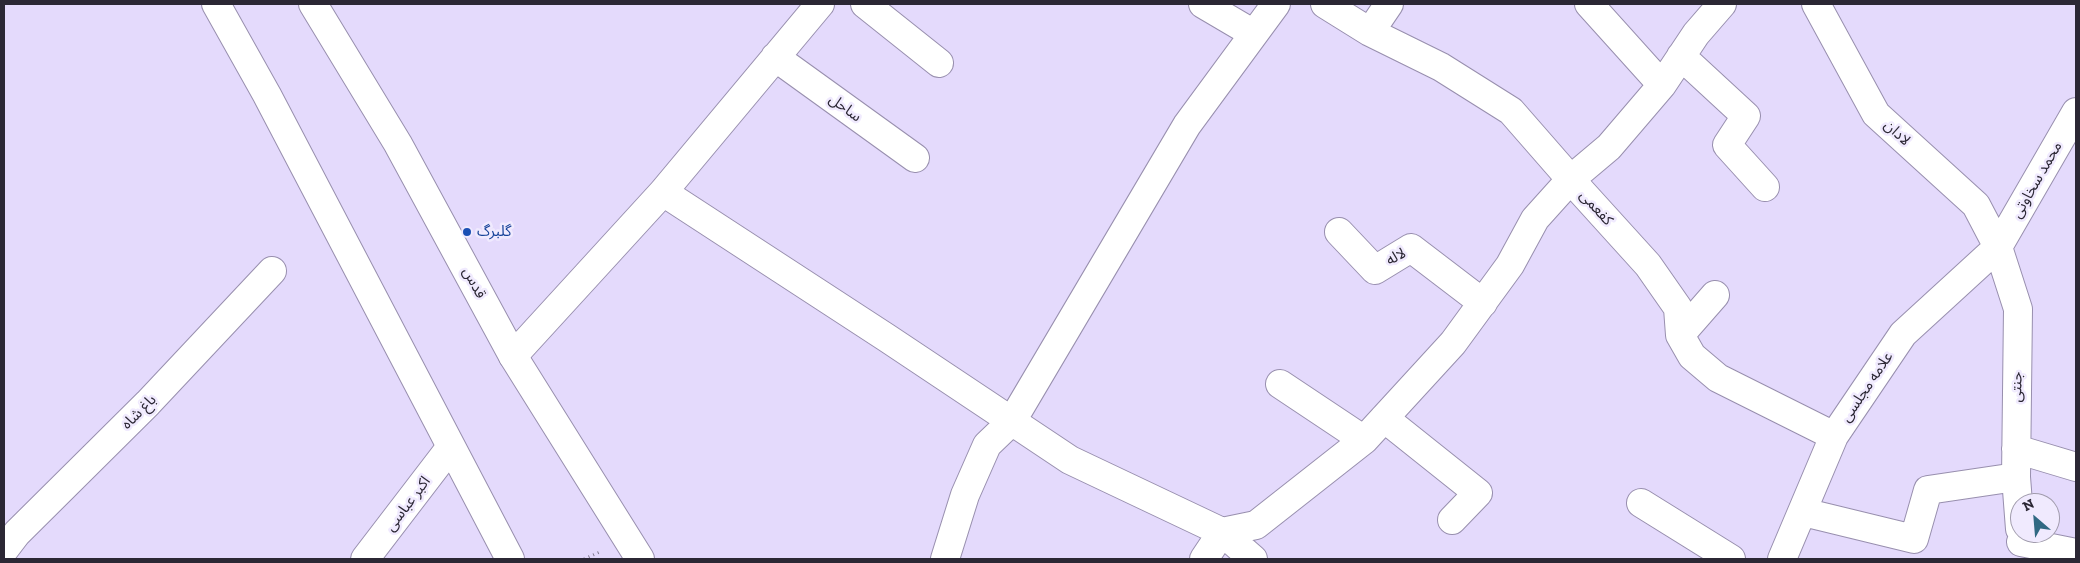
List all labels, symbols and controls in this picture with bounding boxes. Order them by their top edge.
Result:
street label: ساحل [825,90,865,126]
street label: لادان [1880,116,1914,150]
street label: محمد سخاوتی [2008,139,2066,221]
street label: کفعمی [1576,187,1616,229]
place label: گلبرگ [477,223,511,241]
marker: گلبرگ [461,226,473,238]
street label: لاله [1383,244,1409,270]
street label: قدس [458,264,490,302]
street label: علامه مجلسی [1837,348,1897,426]
street label: جنتی [2008,372,2026,402]
street label: باغ شاه [118,391,160,433]
street label: اکبر عباسی [382,473,434,535]
north arrow [2010,493,2060,543]
text: N [2020,495,2037,515]

